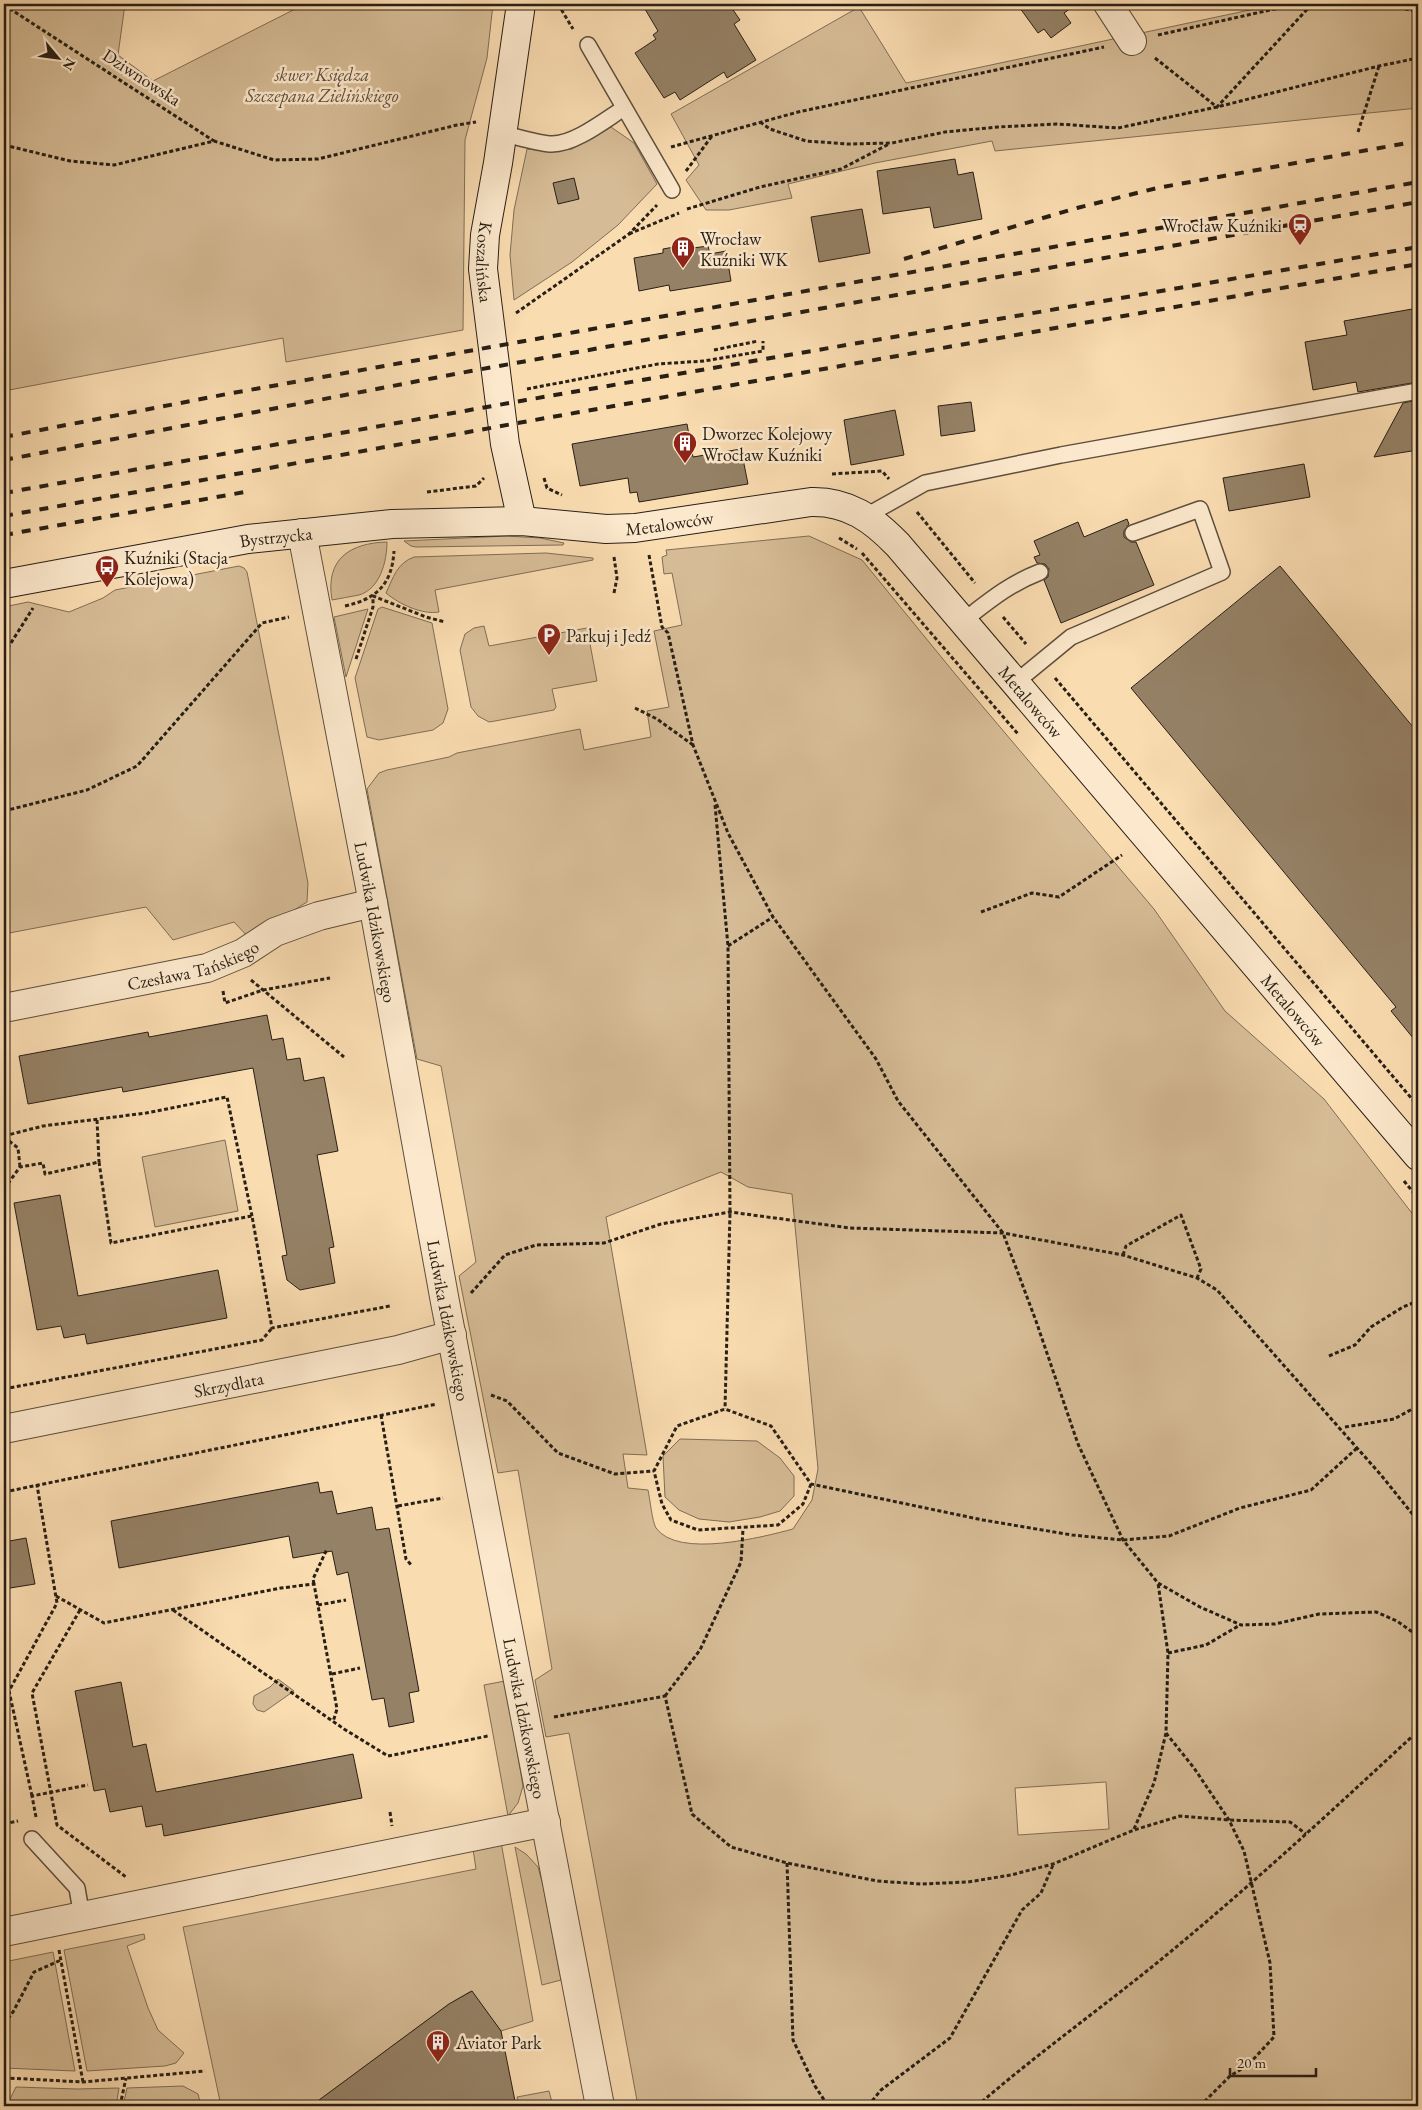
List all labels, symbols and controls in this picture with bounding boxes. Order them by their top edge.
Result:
north arrow [32,32,82,82]
street label: Dziwnowska [98,43,186,111]
text: N [58,55,80,74]
park label: skwer Księdza Szczepana Zielińskiego [244,63,399,108]
station icon: Wrocław Kuźniki [1287,212,1313,246]
place label: Wrocław Kuźniki [1162,214,1283,237]
street label: Koszalińska [471,220,499,304]
place label: Wrocław Kuźniki WK [700,227,788,271]
building icon: Wrocław Kuźniki WK [670,235,696,269]
place label: Dworzec Kolejowy Wrocław Kuźniki [702,422,832,466]
building icon: Dworzec Kolejowy Wrocław Kuźniki [672,430,698,464]
street label: Metalowców [625,505,715,540]
street label: Bystrzycka [237,521,314,552]
place label: Kuźniki (Stacja Kolejowa) [124,546,229,590]
bus stop icon: Kuźniki (Stacja Kolejowa) [94,554,120,588]
parking icon: Parkuj i Jedź [536,622,562,656]
place label: Parkuj i Jedź [566,624,651,647]
street label: Metalowców [994,660,1069,743]
street label: Ludwika Idzikowskiego [350,839,402,1005]
street label: Czesława Tańskiego [125,934,263,995]
street label: Metalowców [1256,969,1332,1052]
street label: Ludwika Idzikowskiego [423,1238,475,1403]
street label: Skrzydlata [192,1366,266,1402]
street label: Ludwika Idzikowskiego [498,1636,552,1801]
building icon: Aviator Park [425,2029,451,2063]
place label: Aviator Park [455,2031,542,2054]
scale bar [1230,2045,1316,2077]
text: 20 m [1237,2053,1266,2072]

